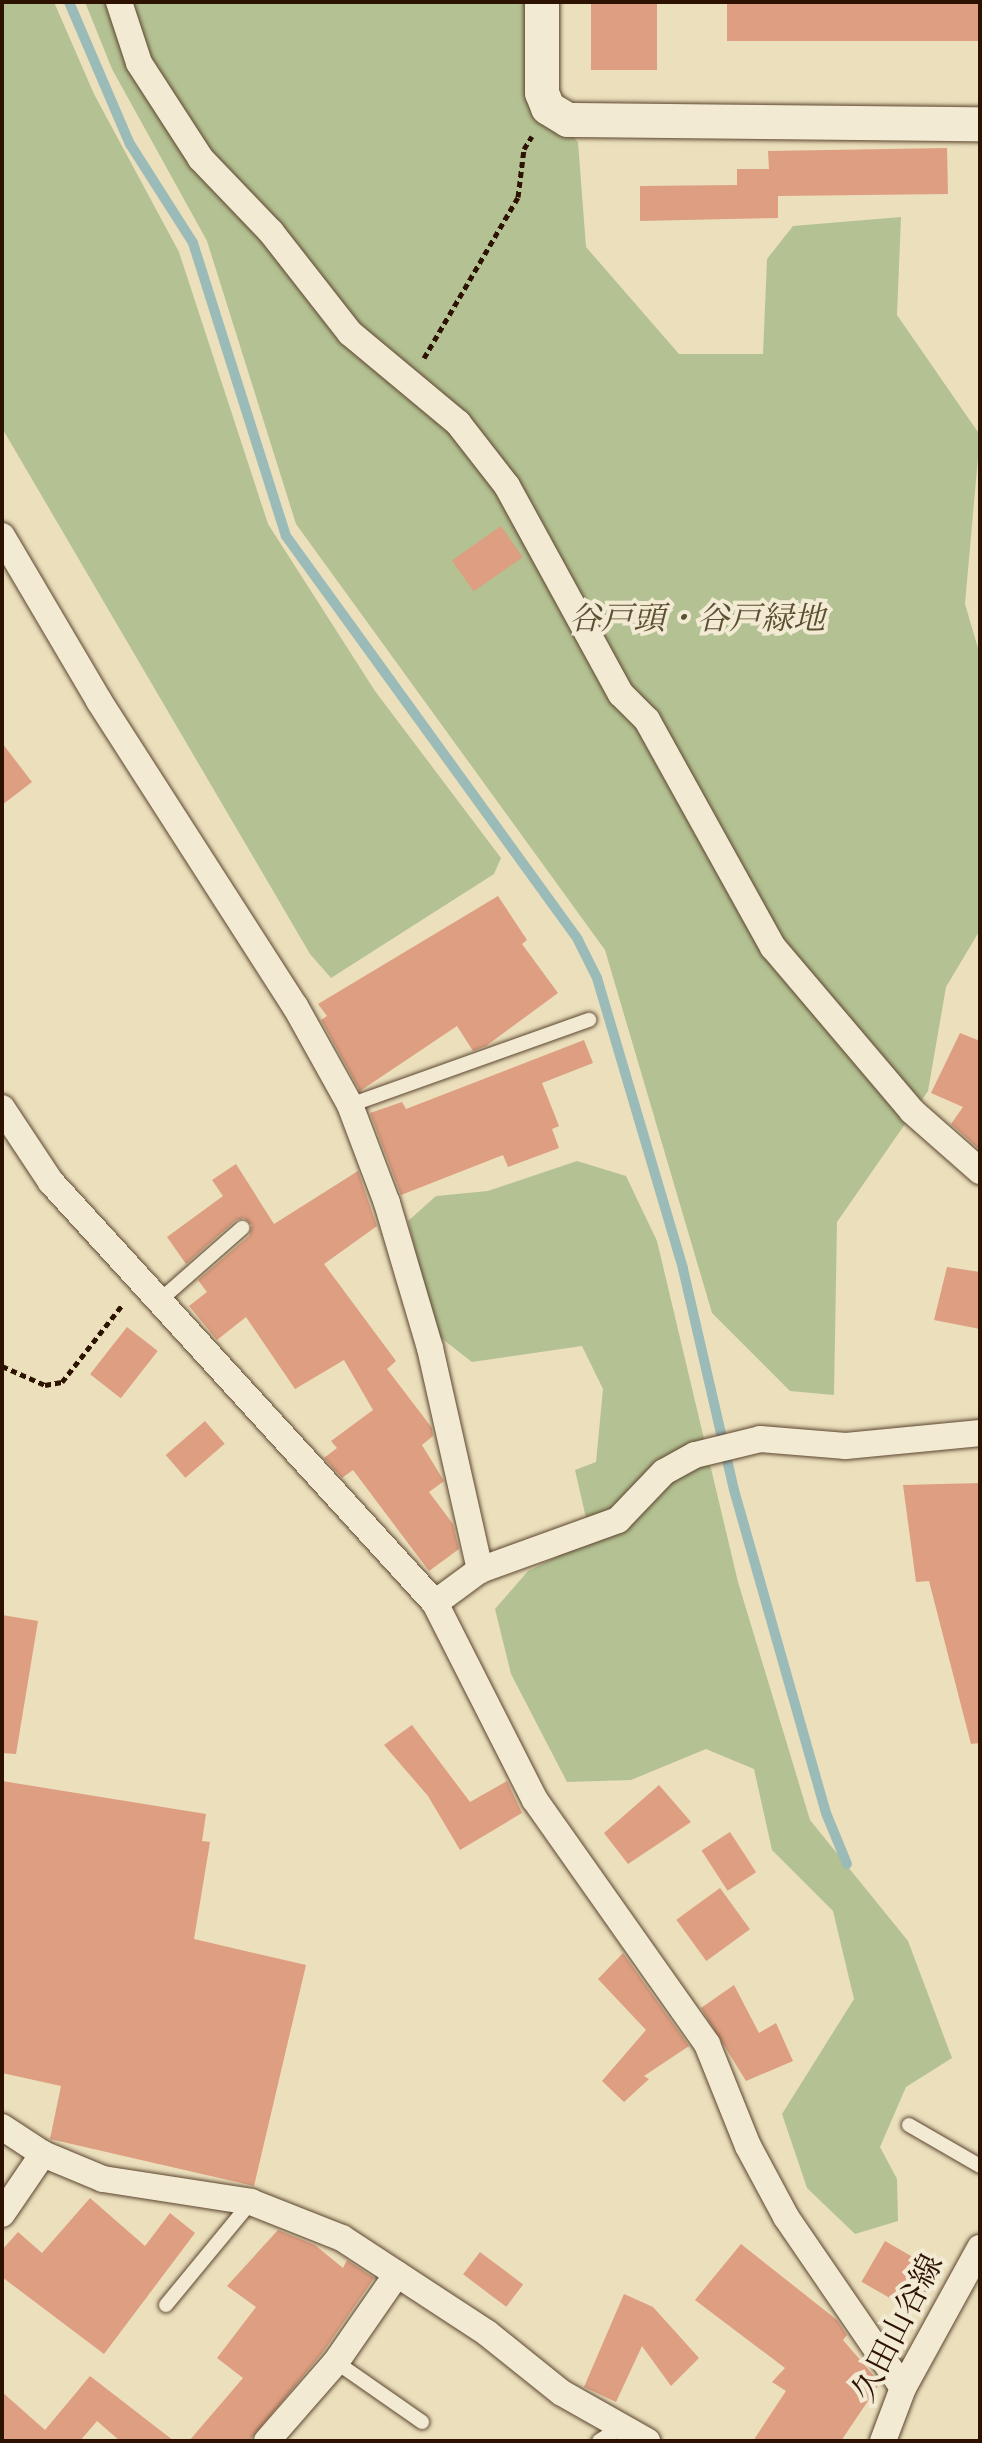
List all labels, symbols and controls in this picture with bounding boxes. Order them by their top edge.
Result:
park label: 谷戸頭・谷戸緑地 [569,602,825,640]
street label: 久田山谷線 [847,2249,953,2409]

